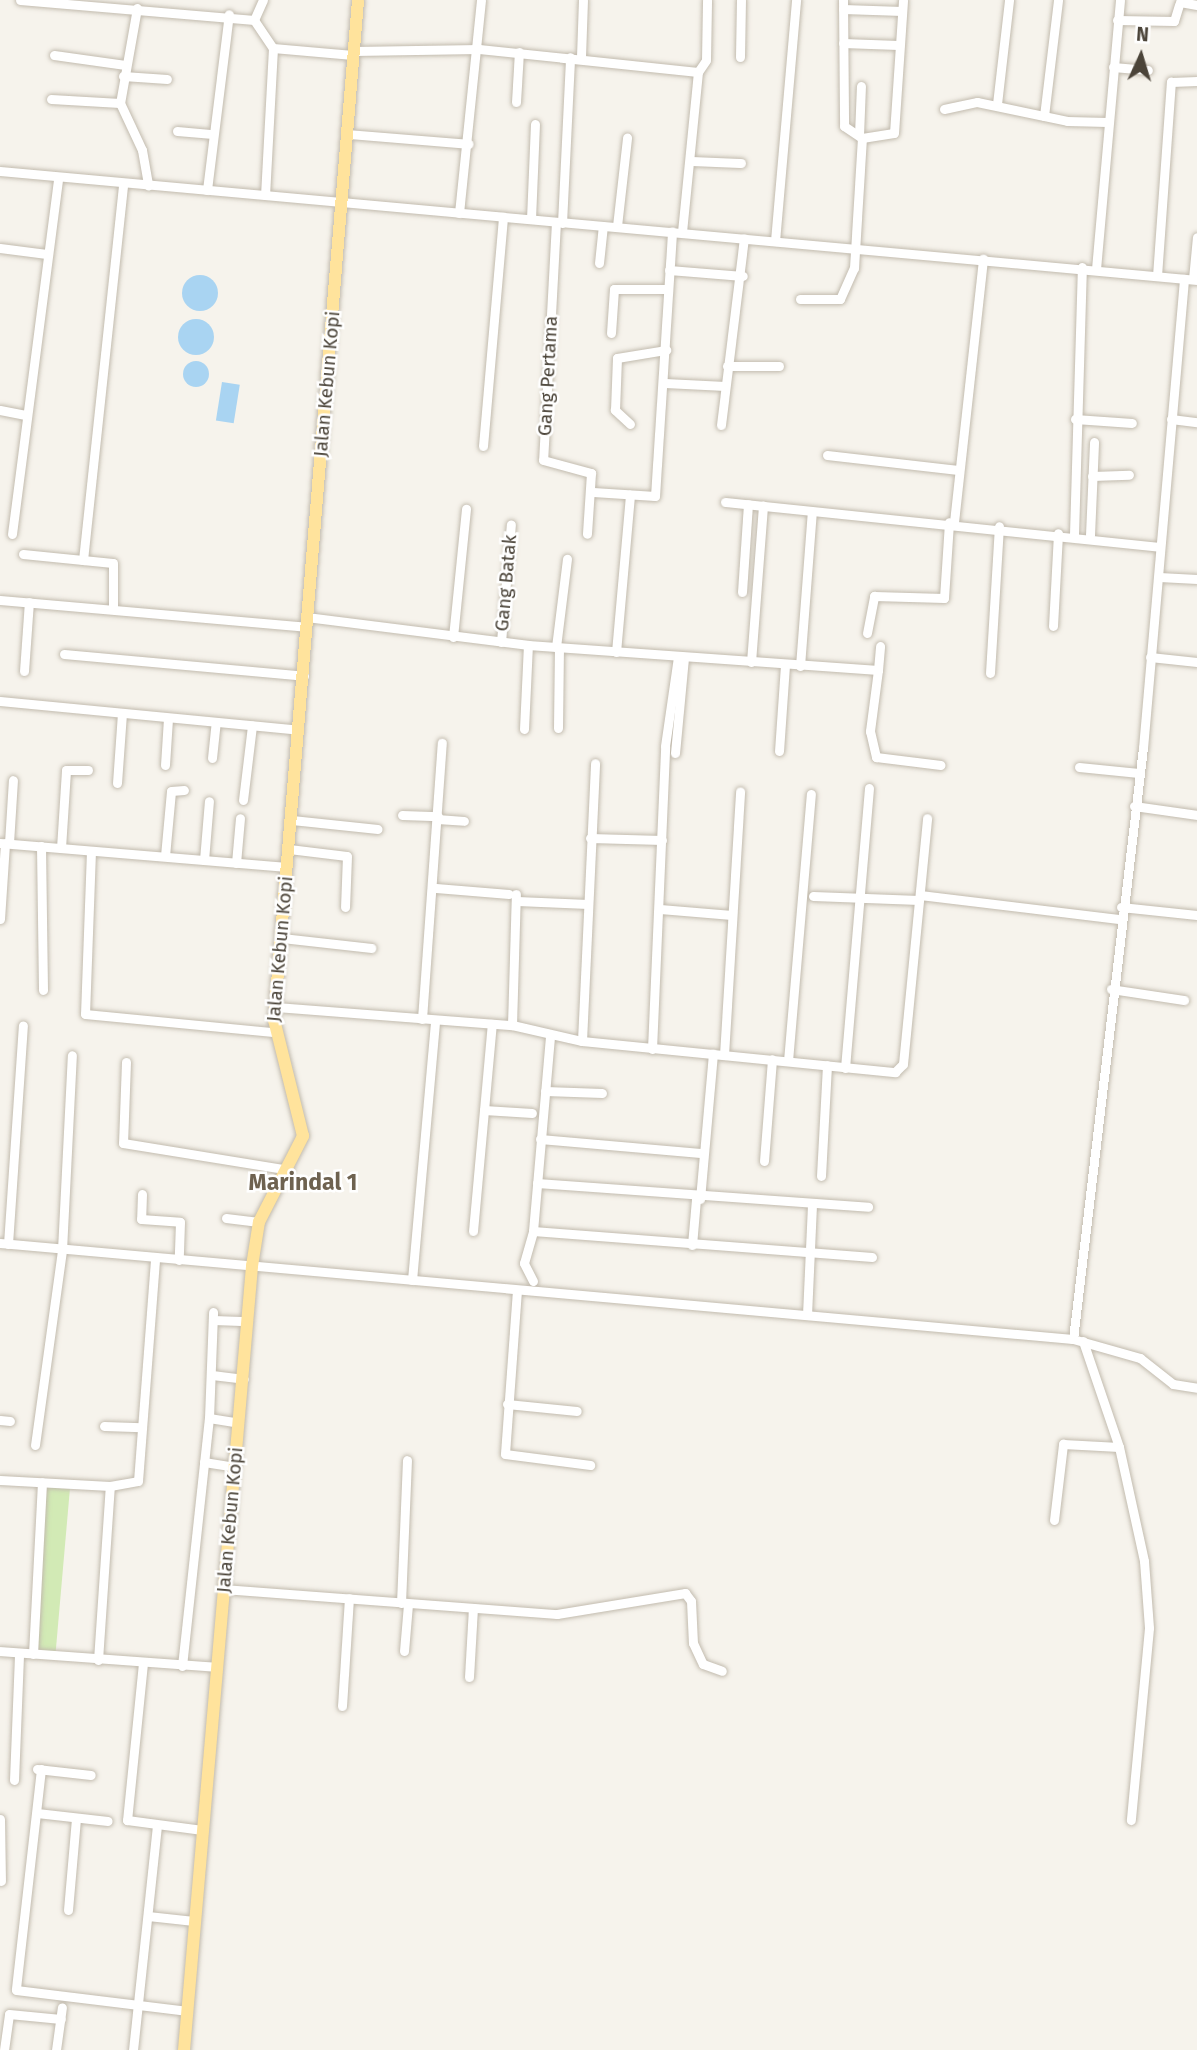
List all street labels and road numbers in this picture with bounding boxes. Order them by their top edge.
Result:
street label: Jalan Kebun Kopi [309,310,345,458]
street label: Gang Pertama [533,315,563,437]
street label: Gang Batak [490,534,522,632]
street label: Jalan Kebun Kopi [262,875,298,1023]
street label: Jalan Kebun Kopi [212,1446,248,1594]

